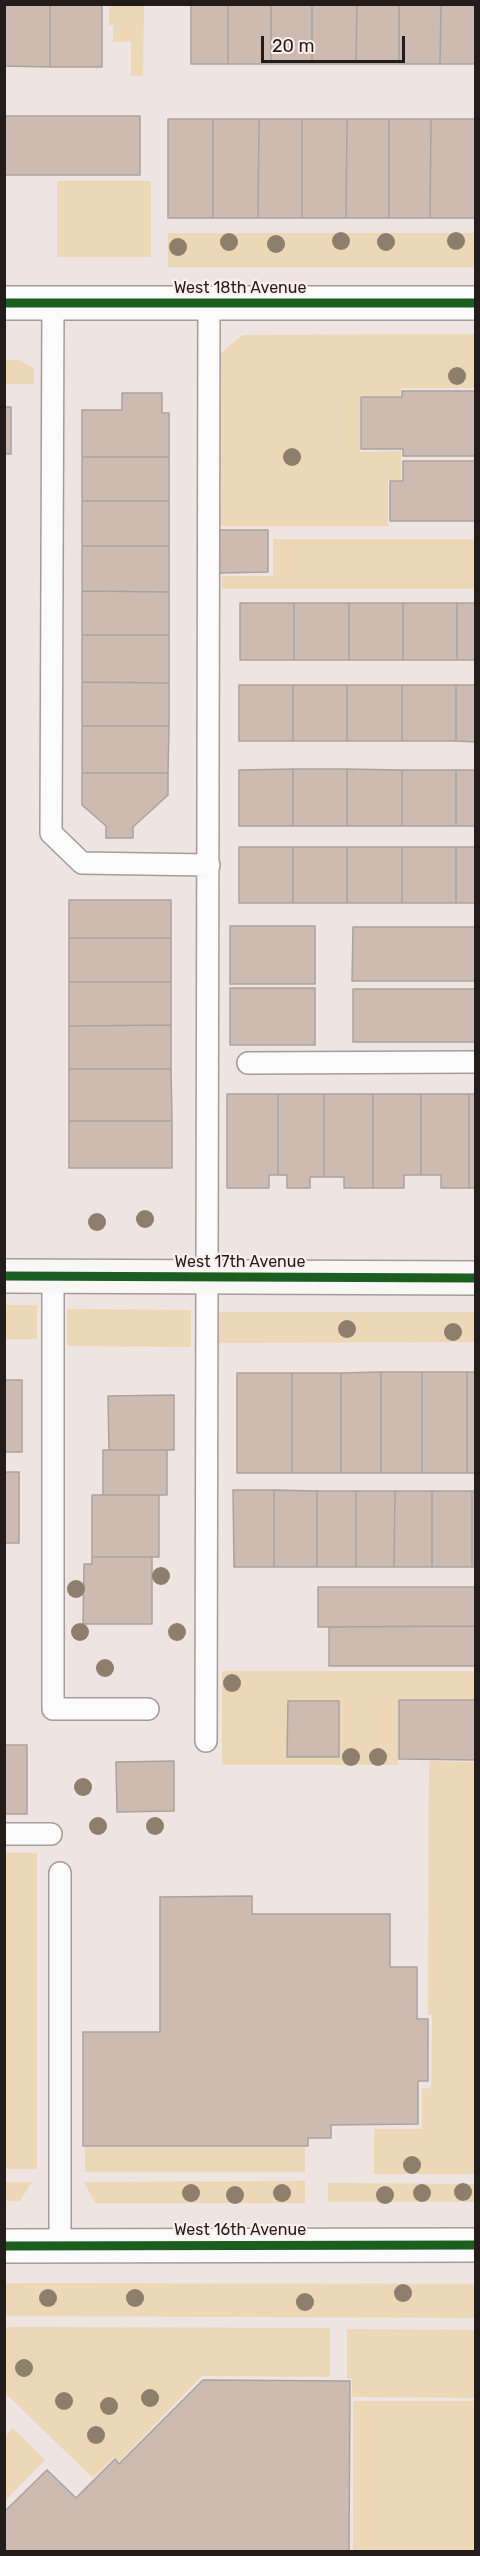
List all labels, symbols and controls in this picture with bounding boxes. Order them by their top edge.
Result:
scale bar [264,24,408,62]
text: 20 m [272,35,314,57]
street label: West 18th Avenue [174,278,306,298]
street label: West 17th Avenue [175,1252,305,1272]
street label: West 16th Avenue [174,2220,306,2240]

